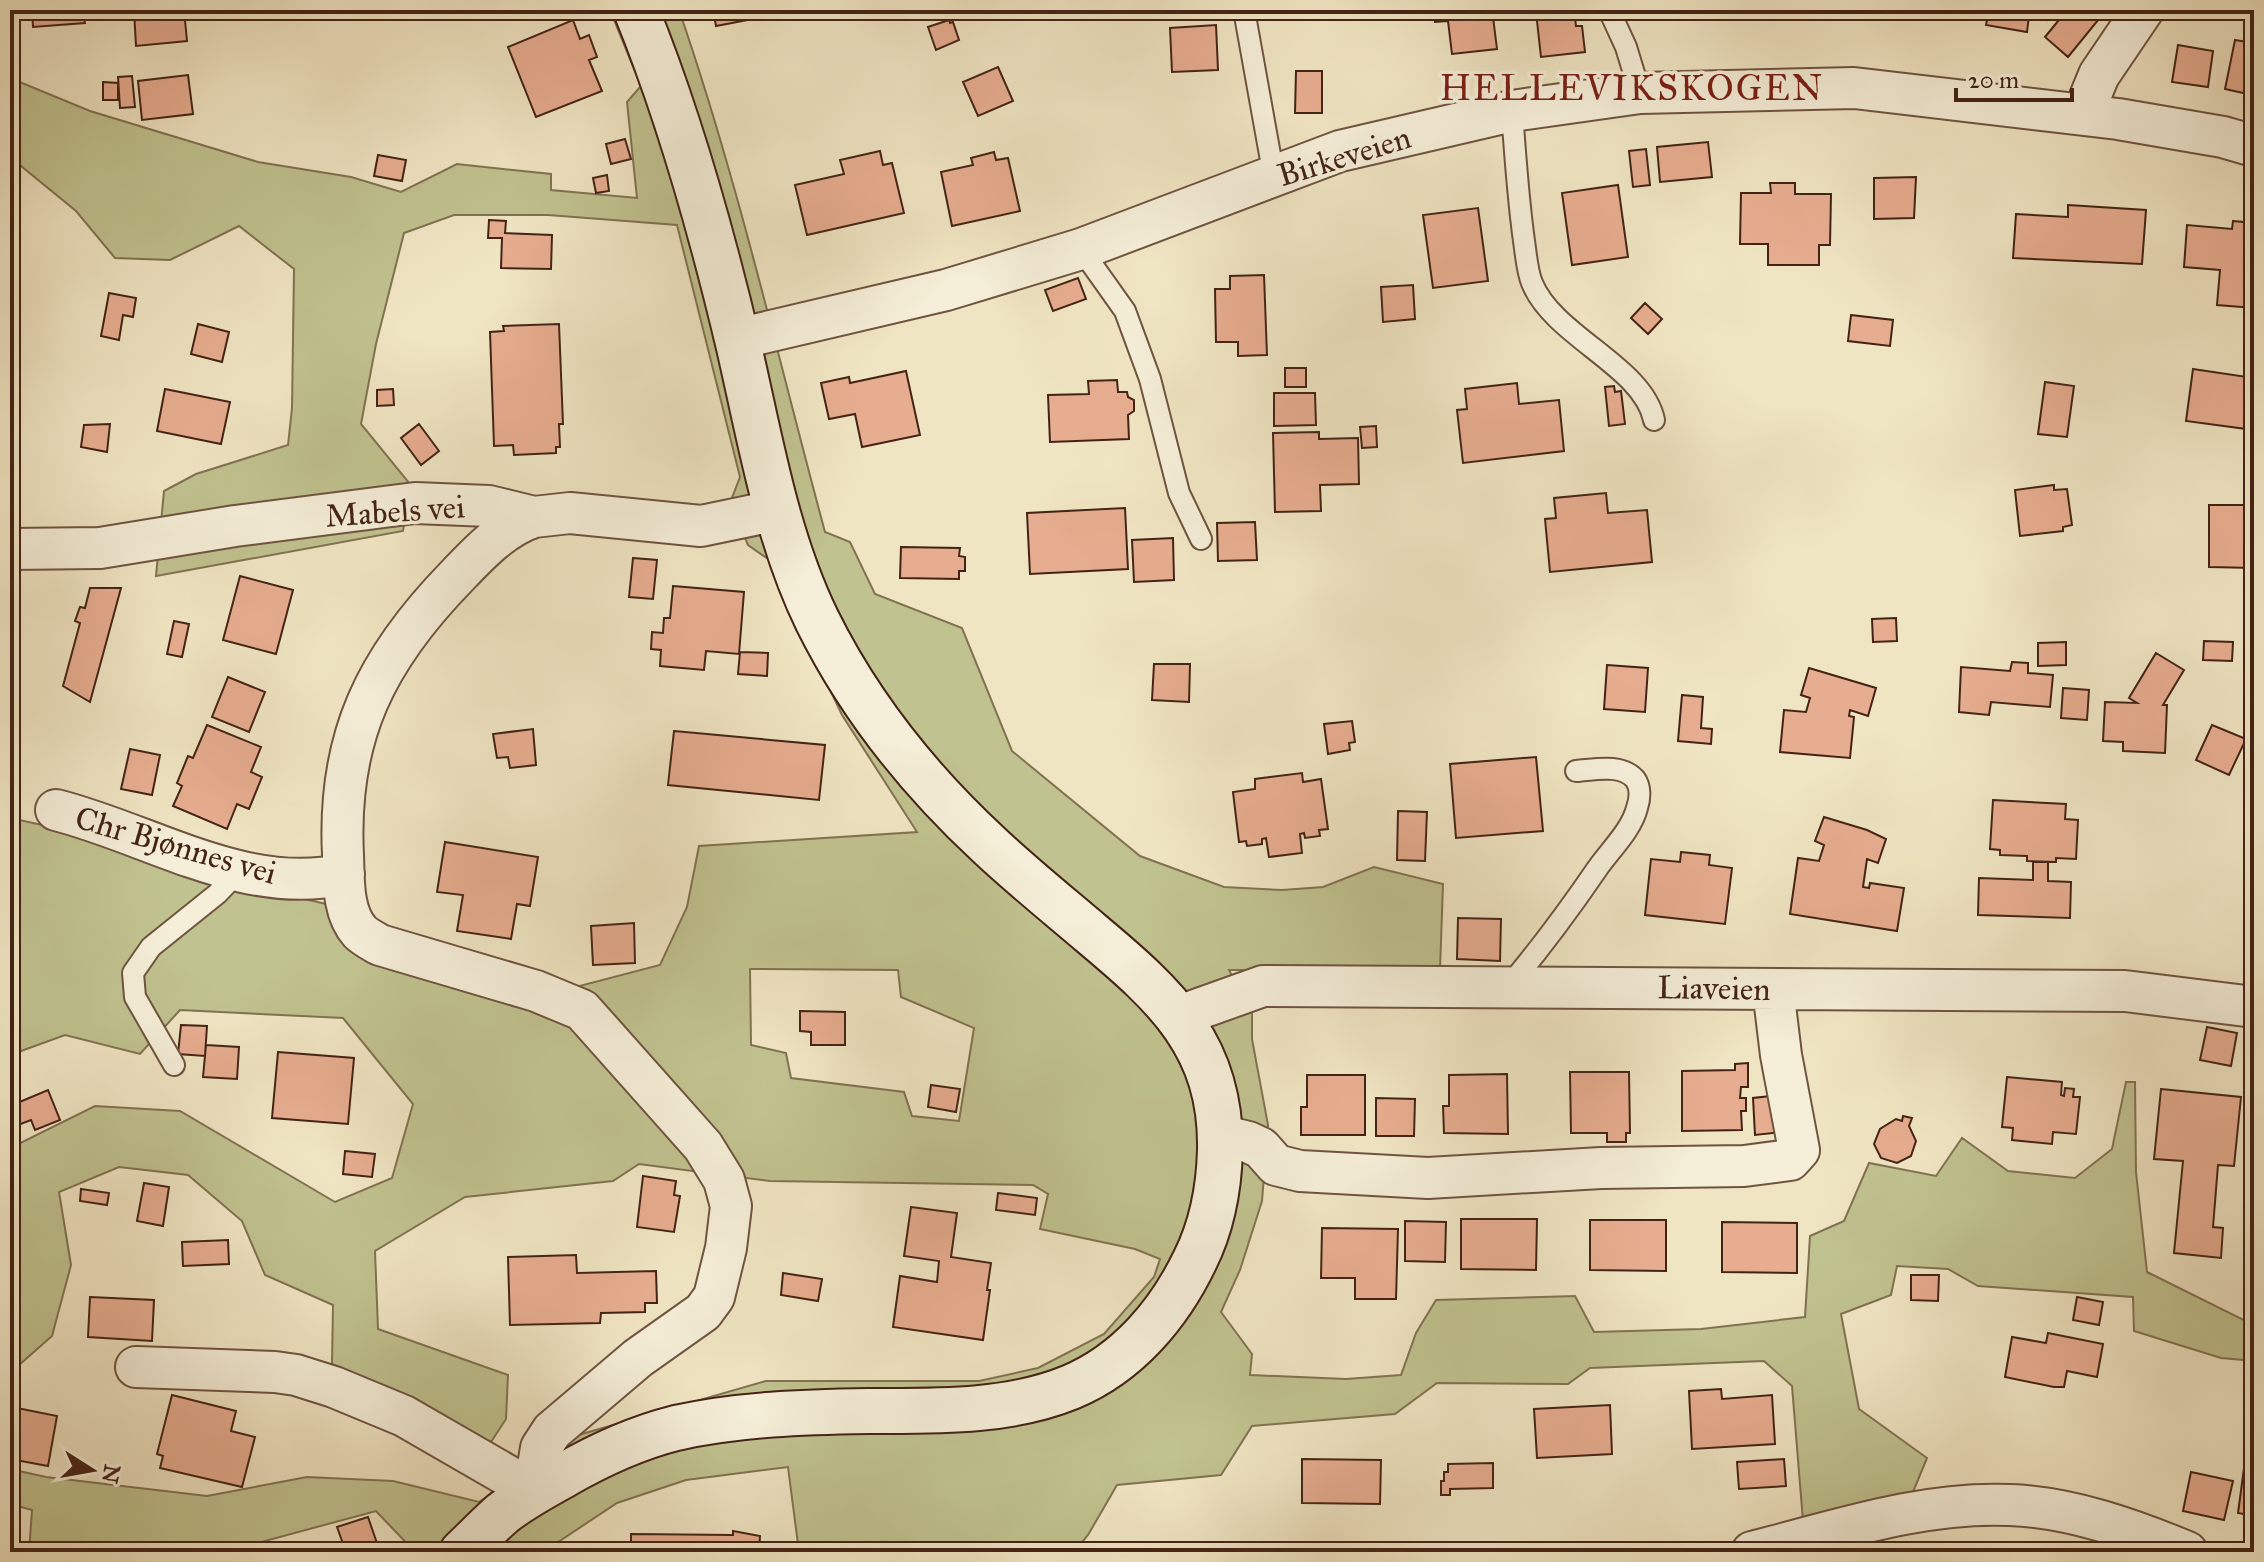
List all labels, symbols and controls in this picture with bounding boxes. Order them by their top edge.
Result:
scale bar [1956,52,2072,102]
text: 20 m [1968,65,2019,95]
district label: HELLEVIKSKOGEN [1440,66,1824,110]
street label: Birkeveien [1273,118,1415,195]
street label: Mabels vei [324,487,466,536]
street label: Chr Bjønnes vei [71,798,281,893]
street label: Liaveien [1657,968,1771,1009]
north arrow [52,1430,132,1510]
text: N [96,1462,126,1486]

